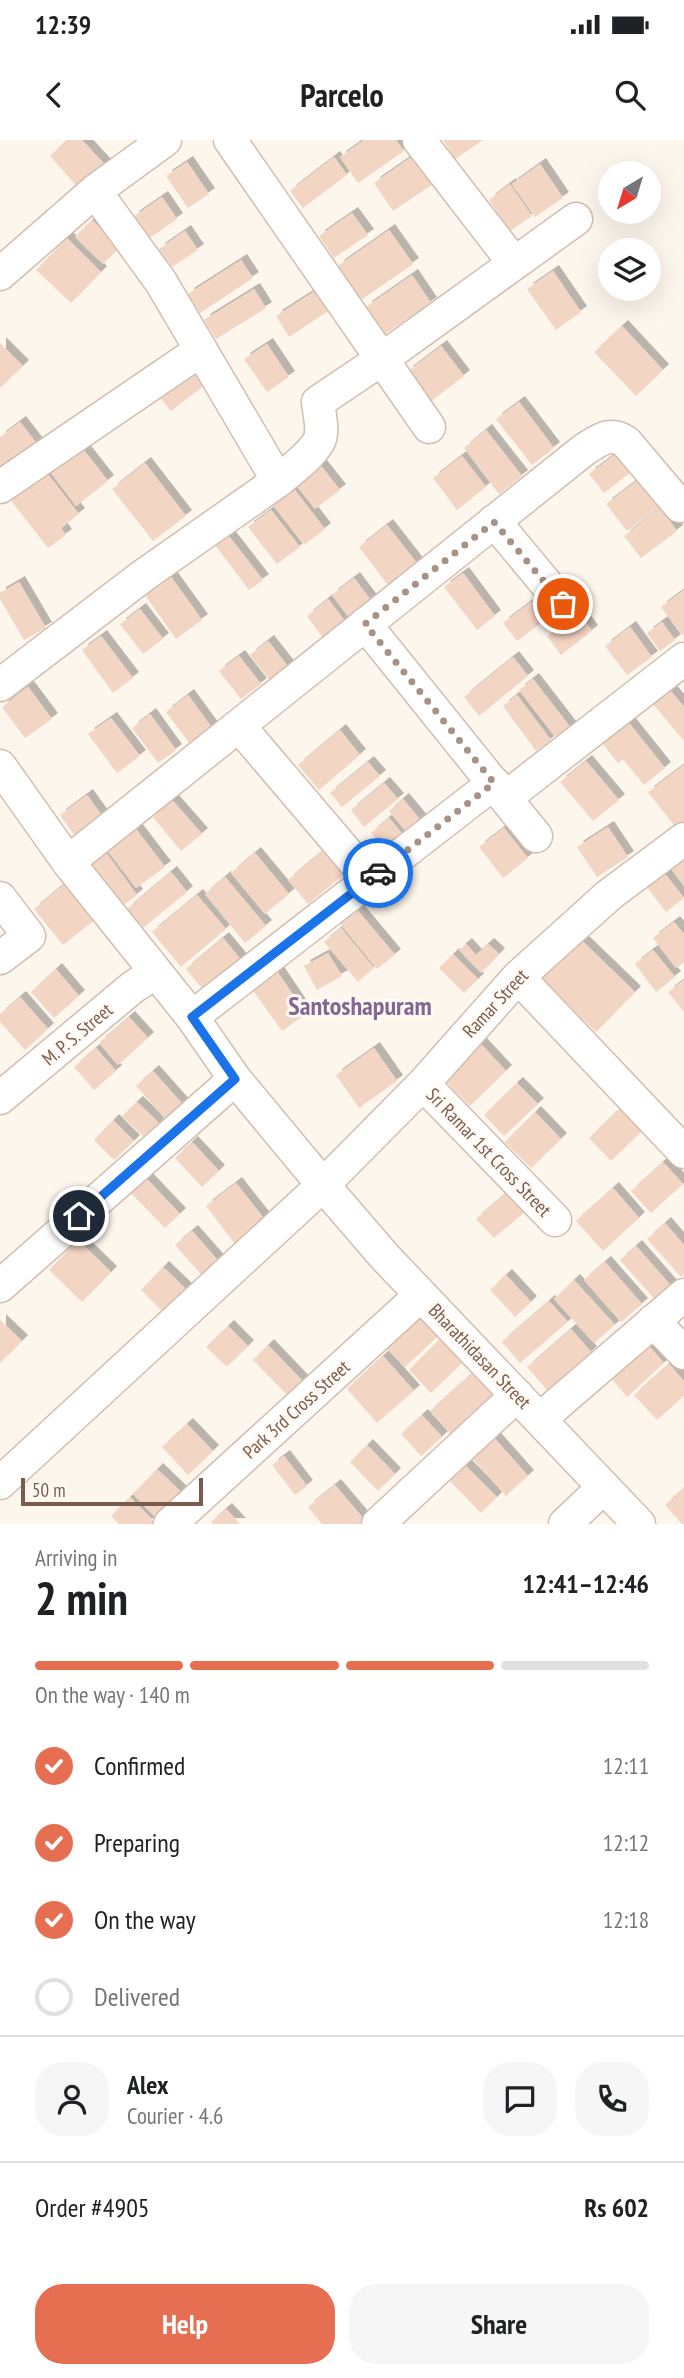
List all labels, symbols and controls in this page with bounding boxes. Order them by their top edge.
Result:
text: 12:39 [35,8,91,41]
text: Parcelo [300,74,384,116]
icon: back [35,76,73,114]
icon: search [611,76,649,114]
north arrow [598,161,662,224]
map controls [598,161,661,301]
button: layers [598,238,661,301]
pin [533,574,593,634]
icon: bag [544,585,582,623]
courier [343,838,413,908]
icon: car [359,854,397,892]
street label: Ramar Street [457,963,533,1042]
district label: Santoshapuram [288,989,432,1022]
street label: M. P. S. Street [37,997,118,1070]
street label: Sri Ramar 1st Cross Street [421,1083,557,1222]
pin [49,1186,109,1246]
icon: home [60,1197,98,1235]
street label: Bharathidasan Street [424,1298,537,1414]
street label: Park 3rd Cross Street [237,1354,355,1463]
scale bar [21,1475,203,1507]
text: 50 m [32,1478,66,1502]
text: Arriving in [35,1543,117,1572]
text: 12:41–12:46 [522,1567,649,1600]
text: 2 min [35,1568,128,1628]
text: On the way · 140 m [35,1680,190,1709]
icon: check [35,1747,73,1785]
text: Confirmed [94,1749,185,1782]
text: 12:11 [603,1751,649,1780]
icon: check [35,1824,73,1862]
text: Preparing [94,1826,180,1859]
text: 12:12 [603,1828,649,1857]
icon: check [35,1901,73,1939]
text: On the way [94,1903,196,1936]
text: 12:18 [603,1905,649,1934]
text: Delivered [94,1980,180,2013]
button: person [35,2062,109,2136]
button: chat [483,2062,557,2136]
button: phone [575,2062,649,2136]
text: Alex [127,2068,168,2101]
text: Courier · 4.6 [127,2101,223,2130]
text: Order #4905 [35,2191,150,2224]
text: Rs 602 [584,2191,649,2224]
button: Help [35,2284,335,2364]
button: Share [349,2284,649,2364]

